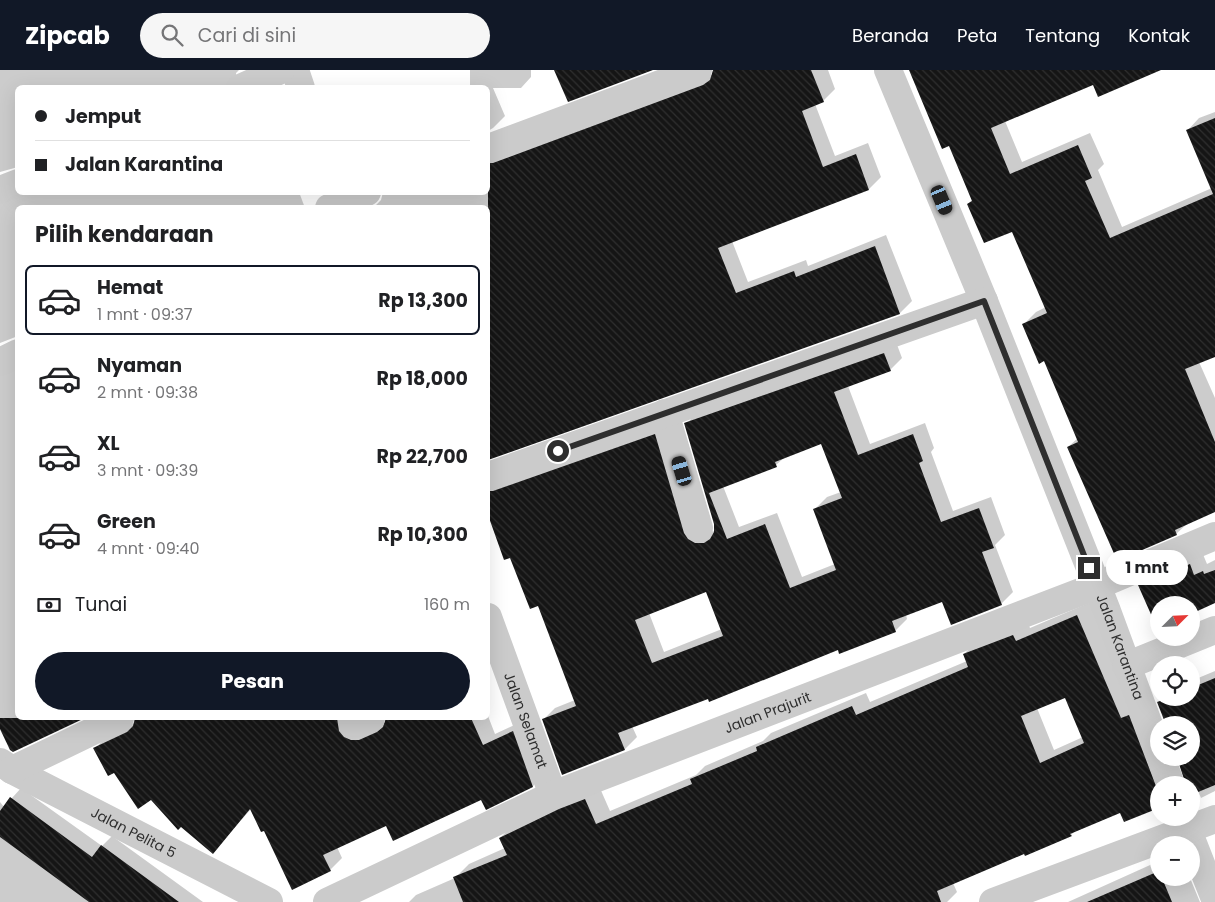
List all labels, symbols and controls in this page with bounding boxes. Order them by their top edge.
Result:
search box [140,13,490,58]
text: Zipcab [25,19,110,52]
icon: search [158,21,186,49]
text: Cari di sini [198,22,296,49]
text: Beranda [852,23,929,48]
text: Peta [957,23,997,48]
text: Tentang [1025,23,1100,48]
text: Kontak [1128,23,1190,48]
text: Jemput [65,103,141,130]
text: Jalan Karantina [65,151,223,178]
car [929,183,954,217]
text: Pilih kendaraan [35,219,214,250]
text: Hemat [97,274,163,301]
icon: car [37,278,82,323]
text: Rp 13,300 [378,287,468,314]
text: 1 mnt · 09:37 [97,303,193,326]
text: Nyaman [97,352,182,379]
icon: car [37,356,82,401]
text: Rp 18,000 [377,365,468,392]
text: 2 mnt · 09:38 [97,381,198,404]
text: XL [97,430,120,457]
icon: car [37,434,82,479]
route start [547,440,569,462]
text: Rp 22,700 [377,443,468,470]
car [670,454,693,488]
text: 3 mnt · 09:39 [97,459,198,482]
text: Green [97,508,156,535]
icon: car [37,512,82,557]
text: Rp 10,300 [377,521,468,548]
text: 4 mnt · 09:40 [97,537,199,560]
callout: 1 mnt [1106,550,1189,586]
text: 1 mnt [1125,556,1169,579]
route end [1078,557,1100,579]
icon: cash [35,591,63,619]
text: Tunai [75,591,127,618]
street label: Jalan Karantina [1091,591,1149,703]
text: 160 m [424,593,470,616]
north arrow [1150,596,1200,646]
map controls [1150,596,1200,886]
button: Pesan [35,652,470,710]
button: locate [1150,656,1200,706]
street label: Jalan Selamat [499,669,553,771]
street label: Jalan Prajurit [721,687,814,738]
button: layers [1150,716,1200,766]
button: + [1150,776,1200,826]
street label: Jalan Pelita 5 [87,802,180,863]
button: − [1150,836,1200,886]

